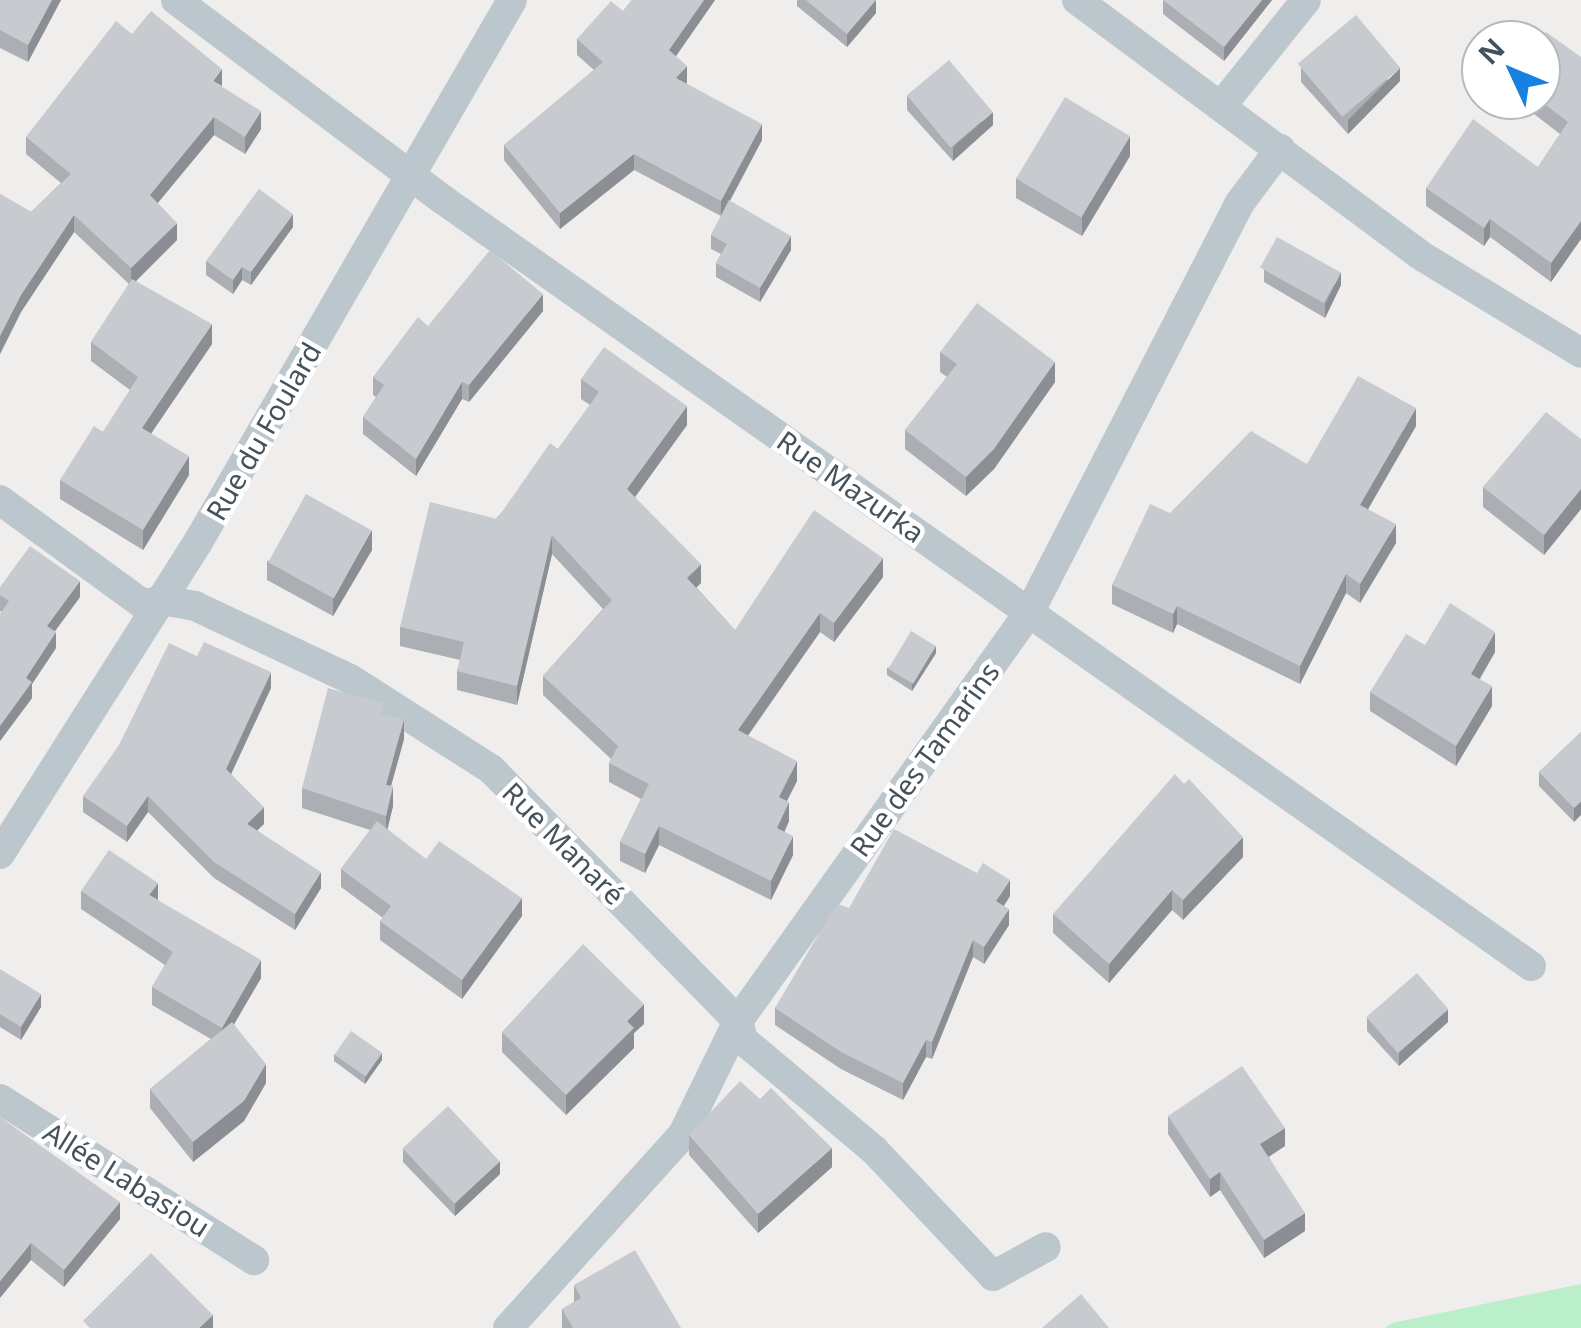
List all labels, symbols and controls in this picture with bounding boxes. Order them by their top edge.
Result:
north arrow [1461,20,1561,120]
text: N [1469,29,1512,72]
street label: Rue du Foulard [199,336,327,526]
street label: Rue Mazurka [771,423,931,549]
street label: Rue des Tamarins [842,655,1006,863]
street label: Rue Manaré [496,775,632,911]
street label: Allée Labasiou [38,1115,216,1243]

